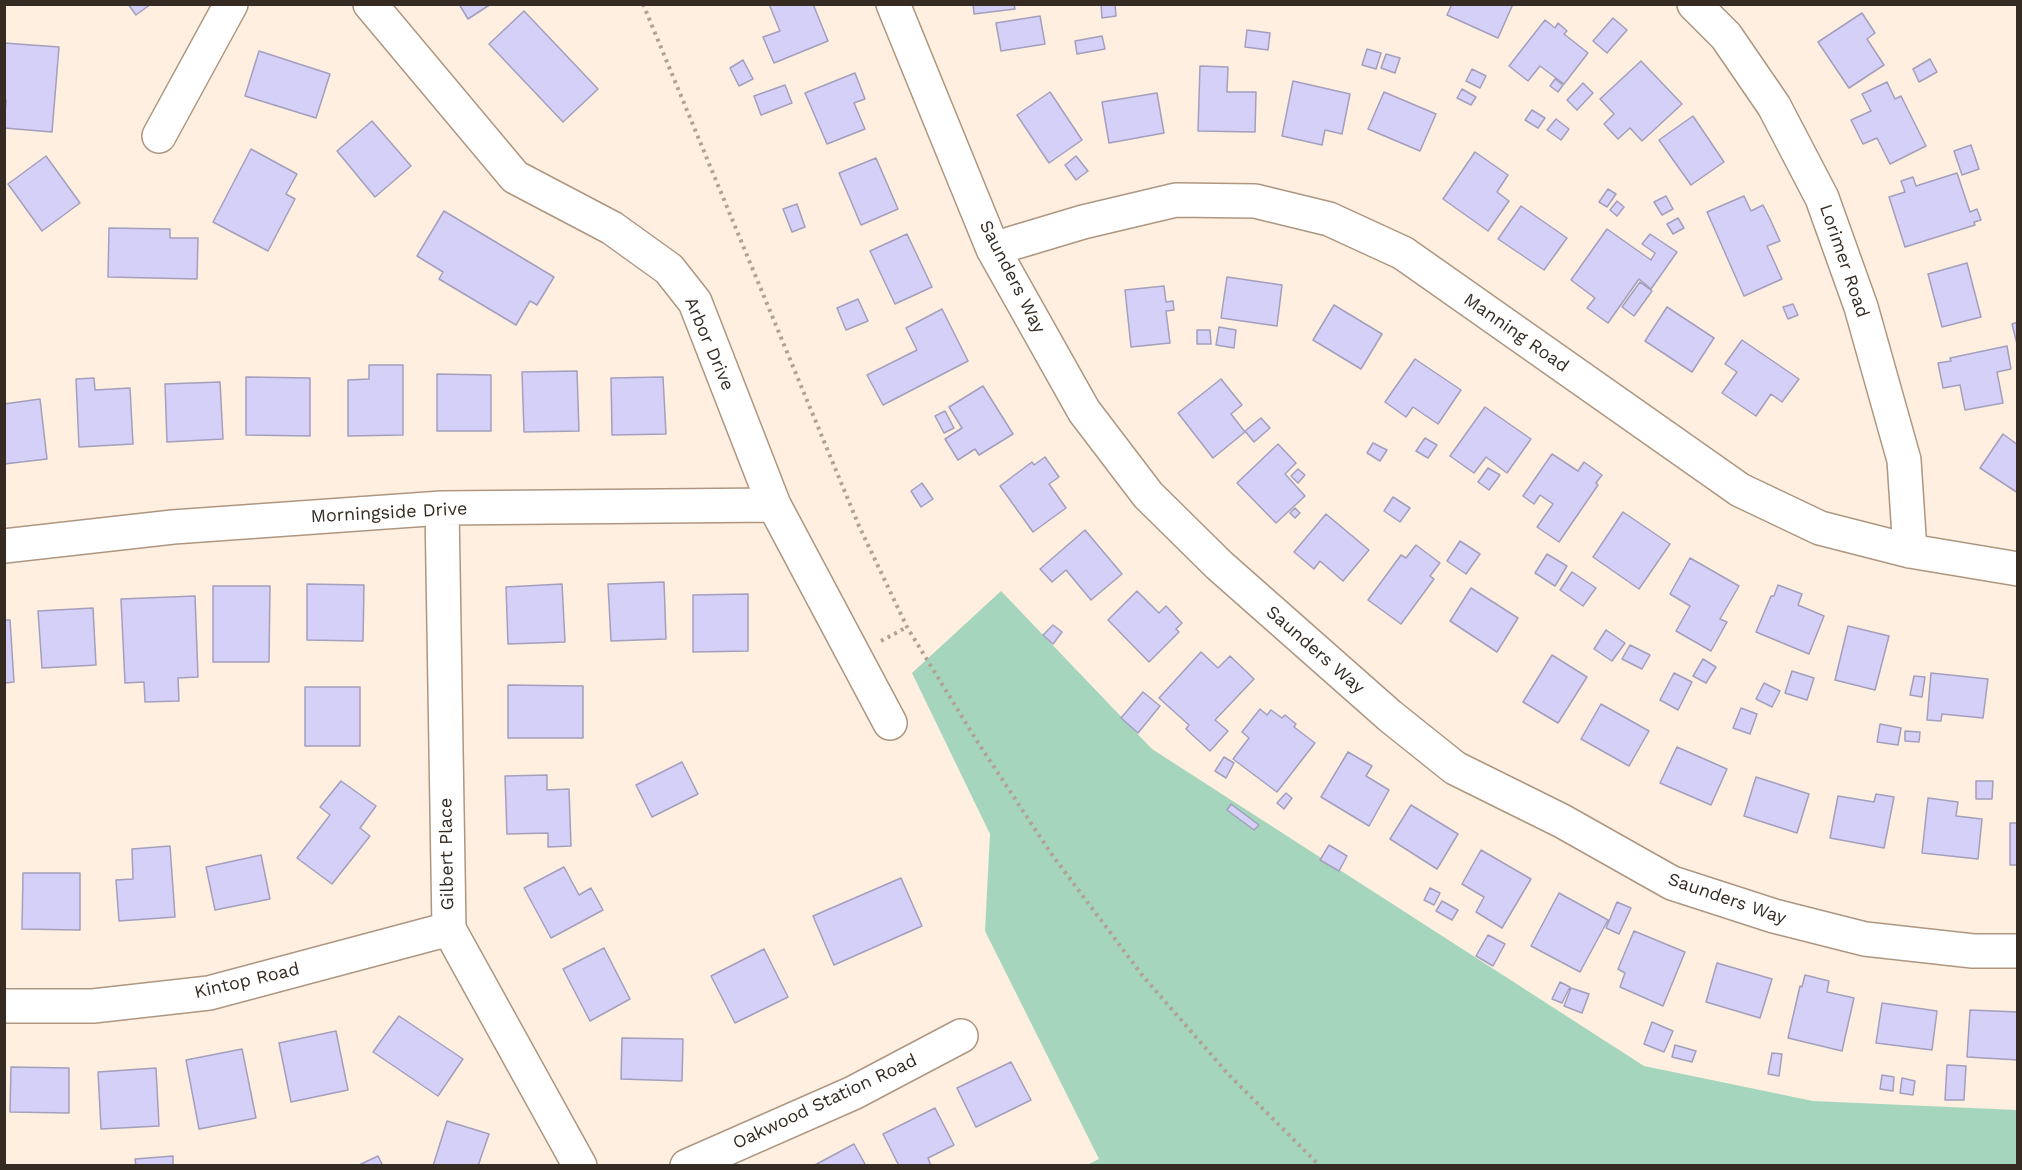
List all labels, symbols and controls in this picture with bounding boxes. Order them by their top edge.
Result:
street label: Lorimer Road [1815,202,1873,320]
street label: Saunders Way [974,217,1050,337]
street label: Manning Road [1459,289,1573,377]
street label: Arbor Drive [680,294,738,394]
street label: Morningside Drive [310,498,468,528]
street label: Saunders Way [1261,601,1369,699]
street label: Gilbert Place [435,798,459,910]
street label: Saunders Way [1665,869,1789,929]
street label: Kintop Road [192,958,302,1004]
street label: Oakwood Station Road [729,1050,921,1154]

